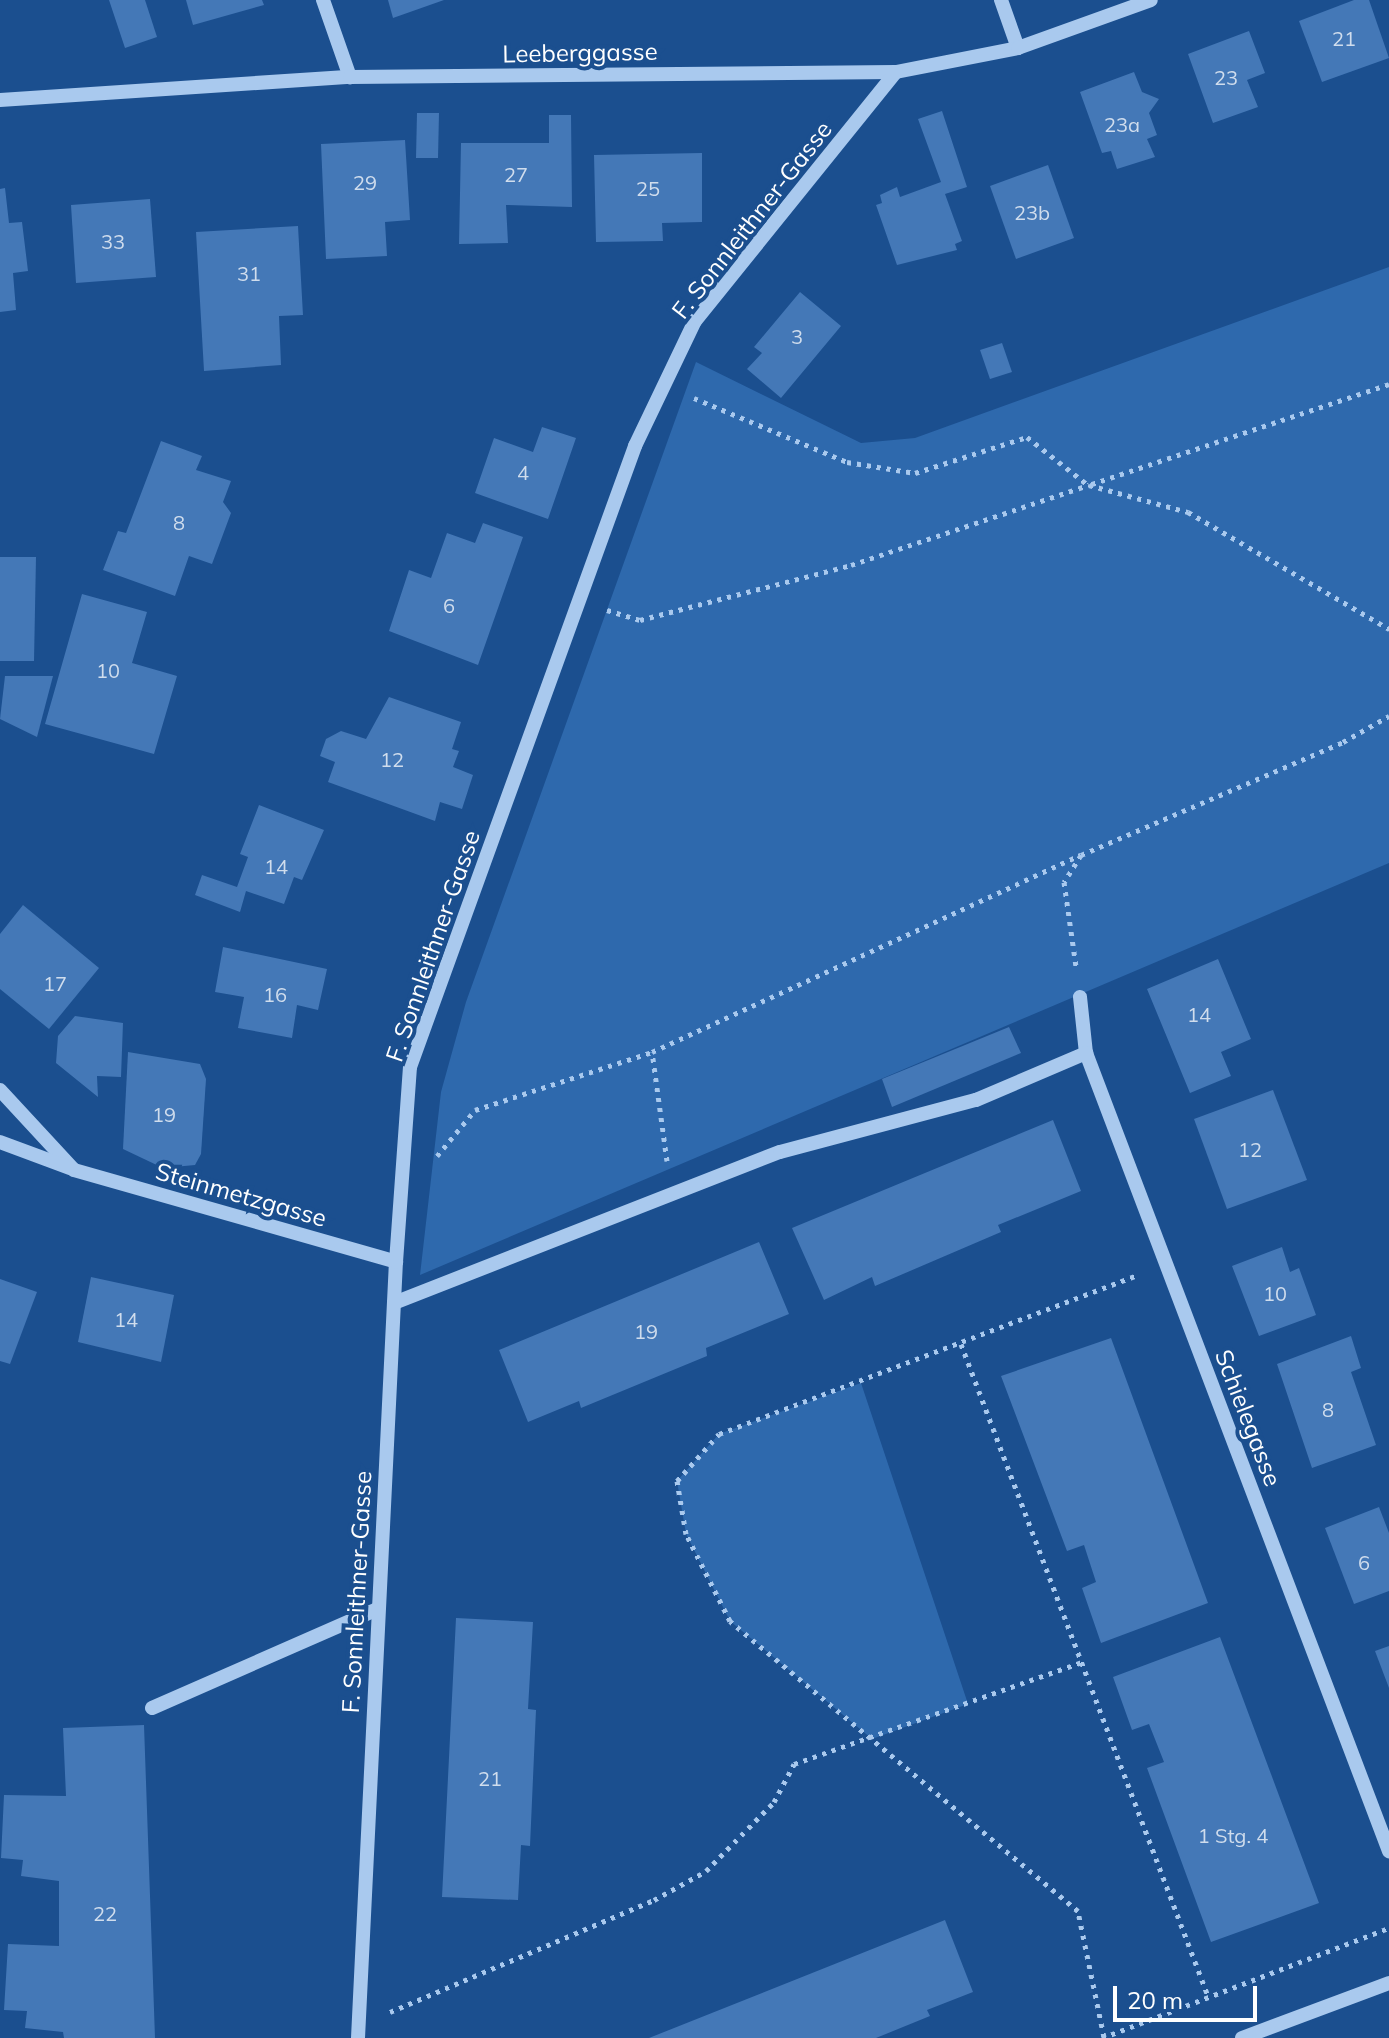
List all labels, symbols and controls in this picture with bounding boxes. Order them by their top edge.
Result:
house number: 21 [1332,26,1356,50]
street label: Leeberggasse [502,37,658,69]
house number: 23 [1214,65,1238,89]
house number: 23a [1104,112,1140,136]
street label: F. Sonnleithner-Gasse [666,116,838,324]
house number: 27 [504,162,528,186]
house number: 29 [353,170,377,194]
house number: 25 [636,176,660,200]
house number: 23b [1014,200,1050,224]
house number: 33 [101,229,125,253]
house number: 31 [237,261,261,285]
house number: 3 [791,324,803,348]
house number: 4 [517,460,529,484]
house number: 8 [173,510,185,534]
house number: 6 [443,593,455,617]
house number: 10 [96,658,120,682]
house number: 12 [380,747,404,771]
street label: F. Sonnleithner-Gasse [380,827,486,1065]
house number: 14 [264,854,288,878]
house number: 17 [43,971,67,995]
house number: 16 [263,982,287,1006]
house number: 14 [1187,1002,1211,1026]
house number: 19 [152,1102,176,1126]
house number: 12 [1238,1137,1262,1161]
street label: Steinmetzgasse [152,1157,330,1233]
house number: 10 [1263,1281,1287,1305]
house number: 14 [114,1307,138,1331]
house number: 19 [634,1319,658,1343]
street label: Schielegasse [1209,1346,1287,1490]
house number: 8 [1322,1397,1334,1421]
street label: F. Sonnleithner-Gasse [336,1470,378,1714]
house number: 6 [1358,1550,1370,1574]
house number: 21 [478,1766,502,1790]
house number: 1 Stg. 4 [1198,1823,1268,1847]
house number: 22 [93,1901,117,1925]
scale bar [1117,1970,1261,2020]
text: 20 m [1127,1985,1183,2015]

